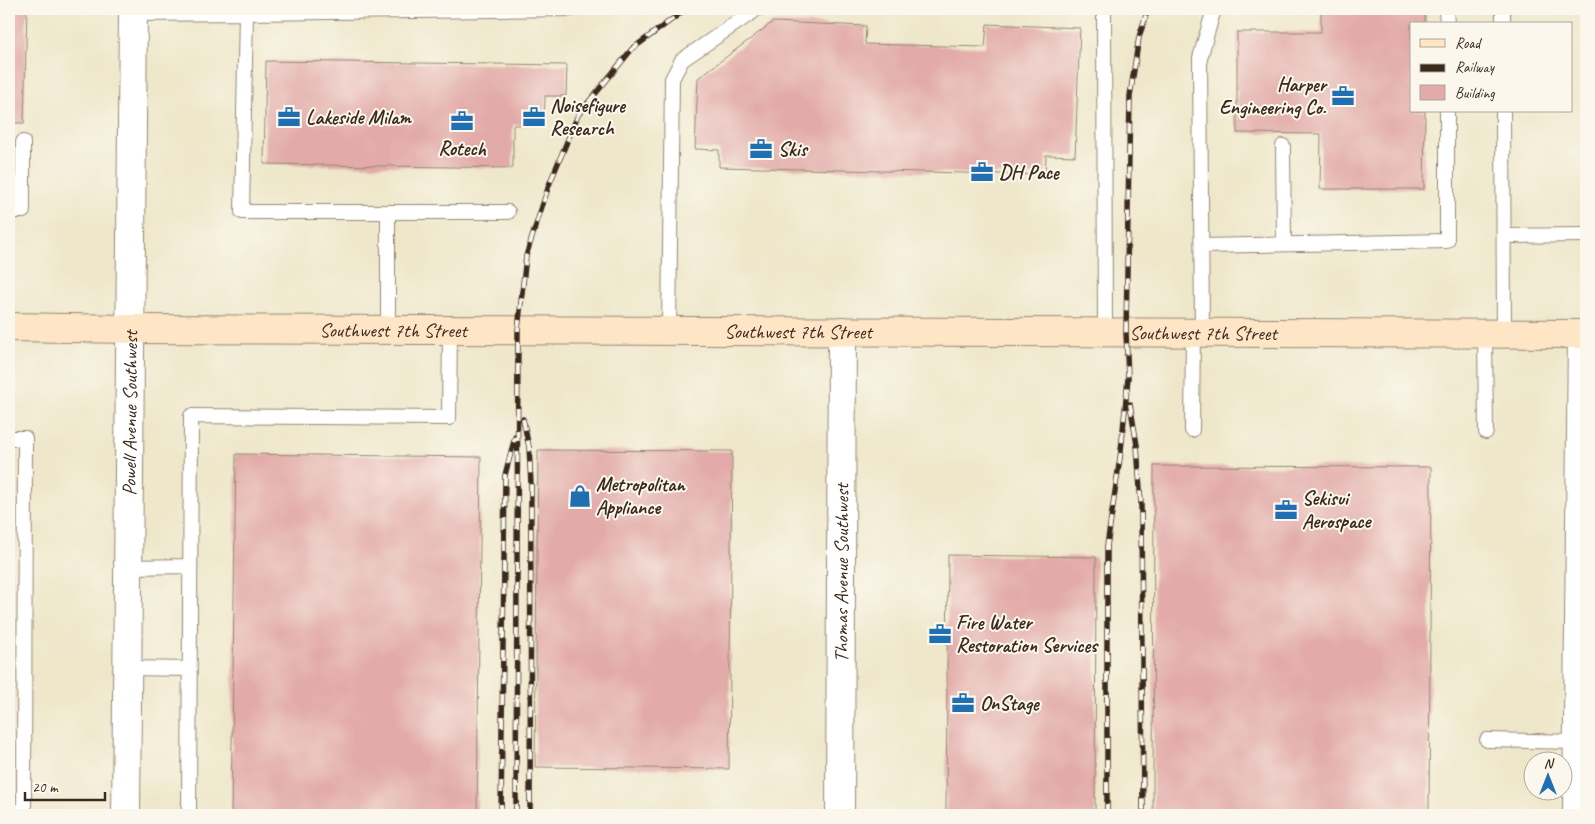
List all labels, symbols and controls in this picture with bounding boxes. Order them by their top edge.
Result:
legend [1410,22,1572,112]
text: Road [1455,34,1482,53]
text: Railway [1455,58,1496,77]
place label: Harper Engineering Co. [1219,72,1329,120]
office icon: Harper Engineering Co. [1330,83,1356,109]
text: Building [1455,84,1495,103]
place label: Noisefigure Research [550,93,626,141]
office icon: Lakeside Milam [276,104,302,130]
office icon: Noisefigure Research [521,104,547,130]
place label: Lakeside Milam [306,105,413,130]
office icon: Rotech [449,108,475,134]
place label: Rotech [438,136,487,161]
office icon: Skis [748,136,774,162]
place label: Skis [778,137,809,162]
office icon: DH Pace [969,159,995,185]
place label: DH Pace [999,160,1060,185]
street label: Southwest 7th Street [319,317,469,343]
street label: Southwest 7th Street [724,319,874,344]
street label: Southwest 7th Street [1129,320,1279,345]
street label: Powell Avenue Southwest [116,328,143,496]
place label: Metropolitan Appliance [596,472,686,520]
street label: Thomas Avenue Southwest [828,481,854,663]
shop icon: Metropolitan Appliance [567,483,593,509]
place label: Sekisui Aerospace [1302,486,1373,534]
office icon: Sekisui Aerospace [1273,497,1299,523]
place label: Fire Water Restoration Services [956,610,1099,658]
office icon: Fire Water Restoration Services [927,621,953,647]
office icon: OnStage [950,690,976,716]
place label: OnStage [980,691,1040,716]
north arrow [1522,752,1572,802]
text: N [1544,755,1555,772]
scale bar [25,769,105,801]
text: 20 m [32,778,59,797]

